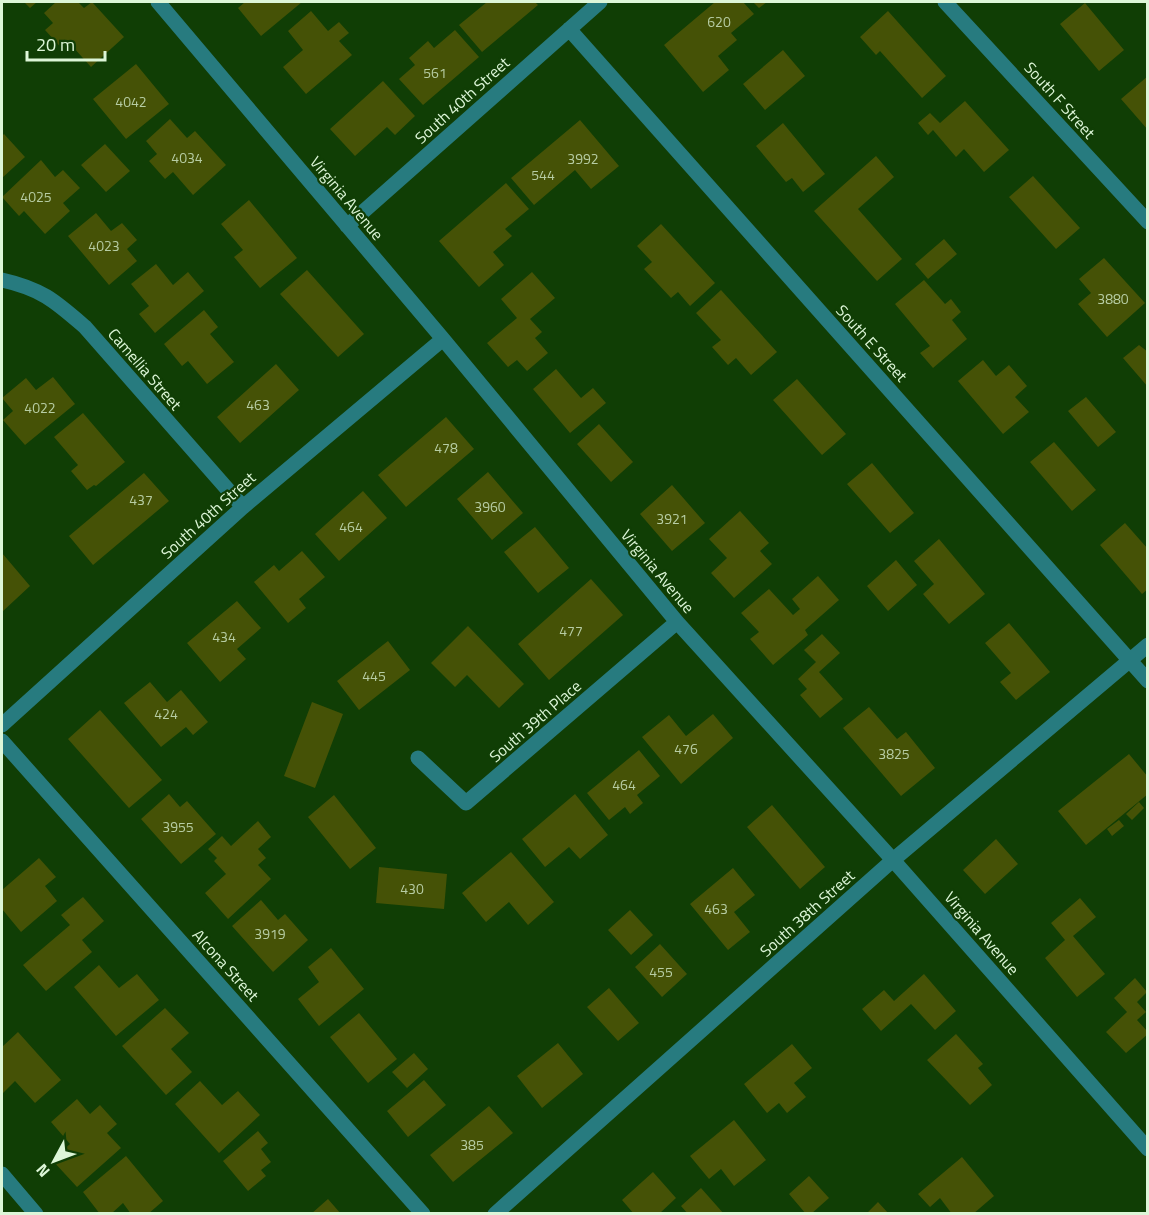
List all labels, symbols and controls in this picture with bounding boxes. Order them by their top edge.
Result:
house number: 620 [707,11,731,32]
scale bar [27,24,105,62]
text: 20 m [36,31,75,58]
street label: South 40th Street [409,51,515,149]
street label: South F Street [1019,56,1101,144]
house number: 561 [423,62,447,83]
house number: 4042 [115,91,147,112]
house number: 4034 [171,147,203,168]
house number: 3992 [567,148,599,169]
street label: Virginia Avenue [304,151,390,245]
house number: 544 [531,164,555,185]
house number: 4025 [20,186,52,207]
house number: 4023 [88,235,120,256]
house number: 3880 [1097,288,1129,309]
street label: South E Street [831,299,914,387]
street label: Camellia Street [103,323,188,416]
house number: 463 [246,394,270,415]
house number: 4022 [24,397,56,418]
house number: 478 [434,437,458,458]
street label: South 40th Street [155,466,261,564]
house number: 437 [129,489,153,510]
house number: 3960 [474,496,506,517]
house number: 3921 [656,508,688,529]
house number: 464 [339,516,363,537]
street label: Virginia Avenue [615,524,701,618]
house number: 477 [559,620,583,641]
house number: 434 [212,626,236,647]
house number: 445 [362,665,386,686]
street label: South 39th Place [484,674,586,768]
house number: 424 [154,703,178,724]
house number: 476 [674,738,698,759]
house number: 3825 [878,743,910,764]
house number: 464 [612,774,636,795]
house number: 3955 [162,816,194,837]
street label: South 38th Street [754,864,860,962]
house number: 430 [400,878,424,899]
street label: Virginia Avenue [939,886,1025,980]
house number: 463 [704,898,728,919]
house number: 3919 [254,923,286,944]
street label: Alcona Street [187,924,265,1007]
house number: 455 [649,961,673,982]
north arrow [24,1131,84,1191]
house number: 385 [460,1134,484,1155]
text: N [30,1159,55,1183]

